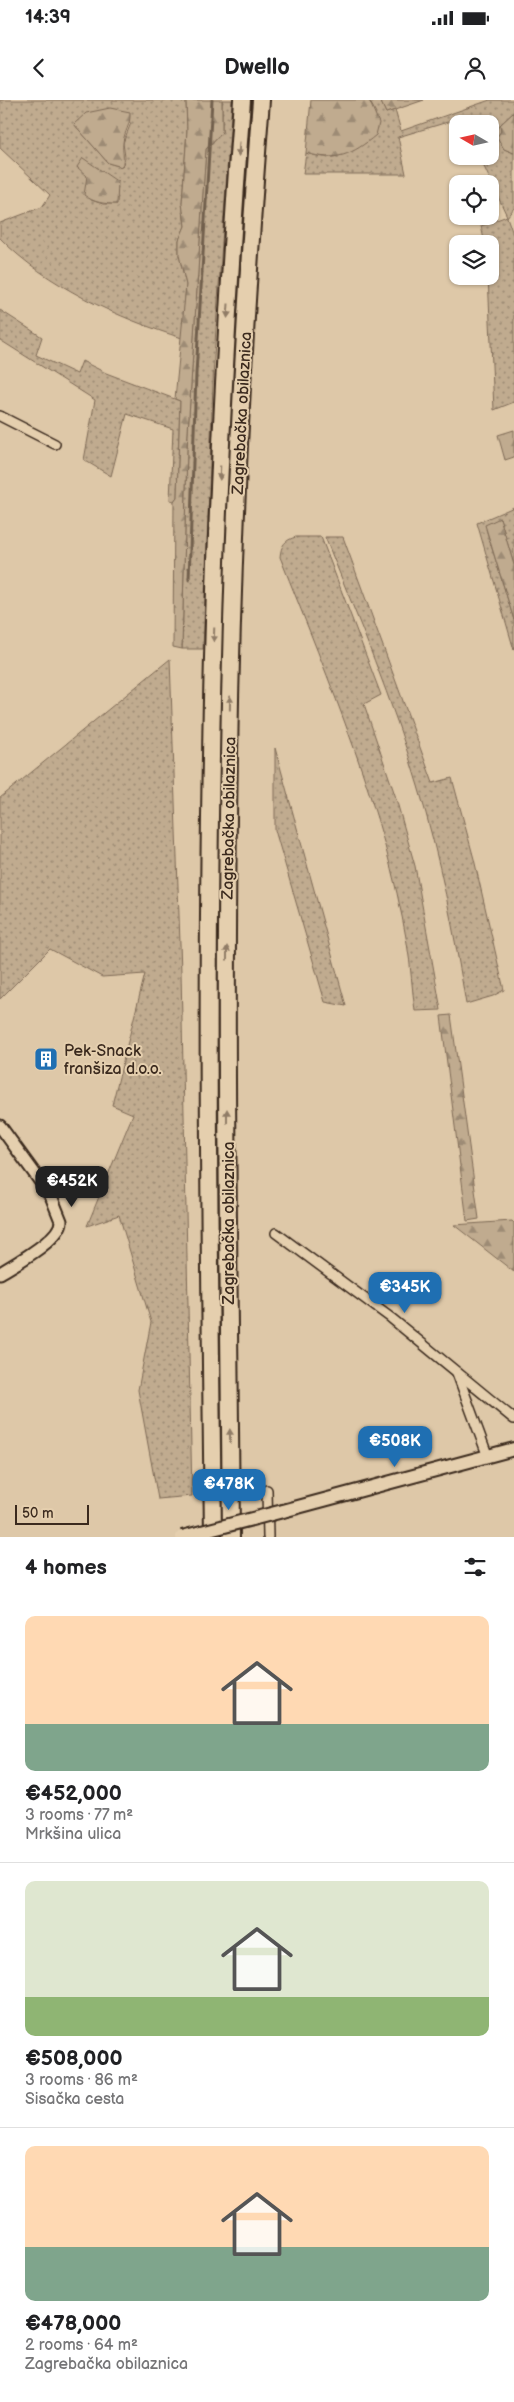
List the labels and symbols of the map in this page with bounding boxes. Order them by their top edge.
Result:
north arrow [449,115,499,165]
one-way arrow [234,141,242,157]
one-way arrow [223,303,231,319]
street label: Zagrebačka obilaznica [229,331,256,496]
one-way arrow [215,465,223,481]
one-way arrow [210,628,218,644]
one-way arrow [226,695,234,711]
street label: Zagrebačka obilaznica [219,736,240,901]
one-way arrow [223,945,231,961]
place label: Pek-Snack franšiza d.o.o. [64,1042,162,1079]
building icon: Pek-Snack franšiza d.o.o. [33,1046,59,1072]
one-way arrow [223,1108,231,1124]
street label: Zagrebačka obilaznica [220,1142,239,1305]
pin: €452K [37,1166,107,1208]
pin: €345K [370,1272,440,1314]
pin: €508K [360,1426,430,1468]
one-way arrow [226,1428,234,1444]
pin: €478K [194,1468,264,1511]
scale bar [15,1502,89,1525]

